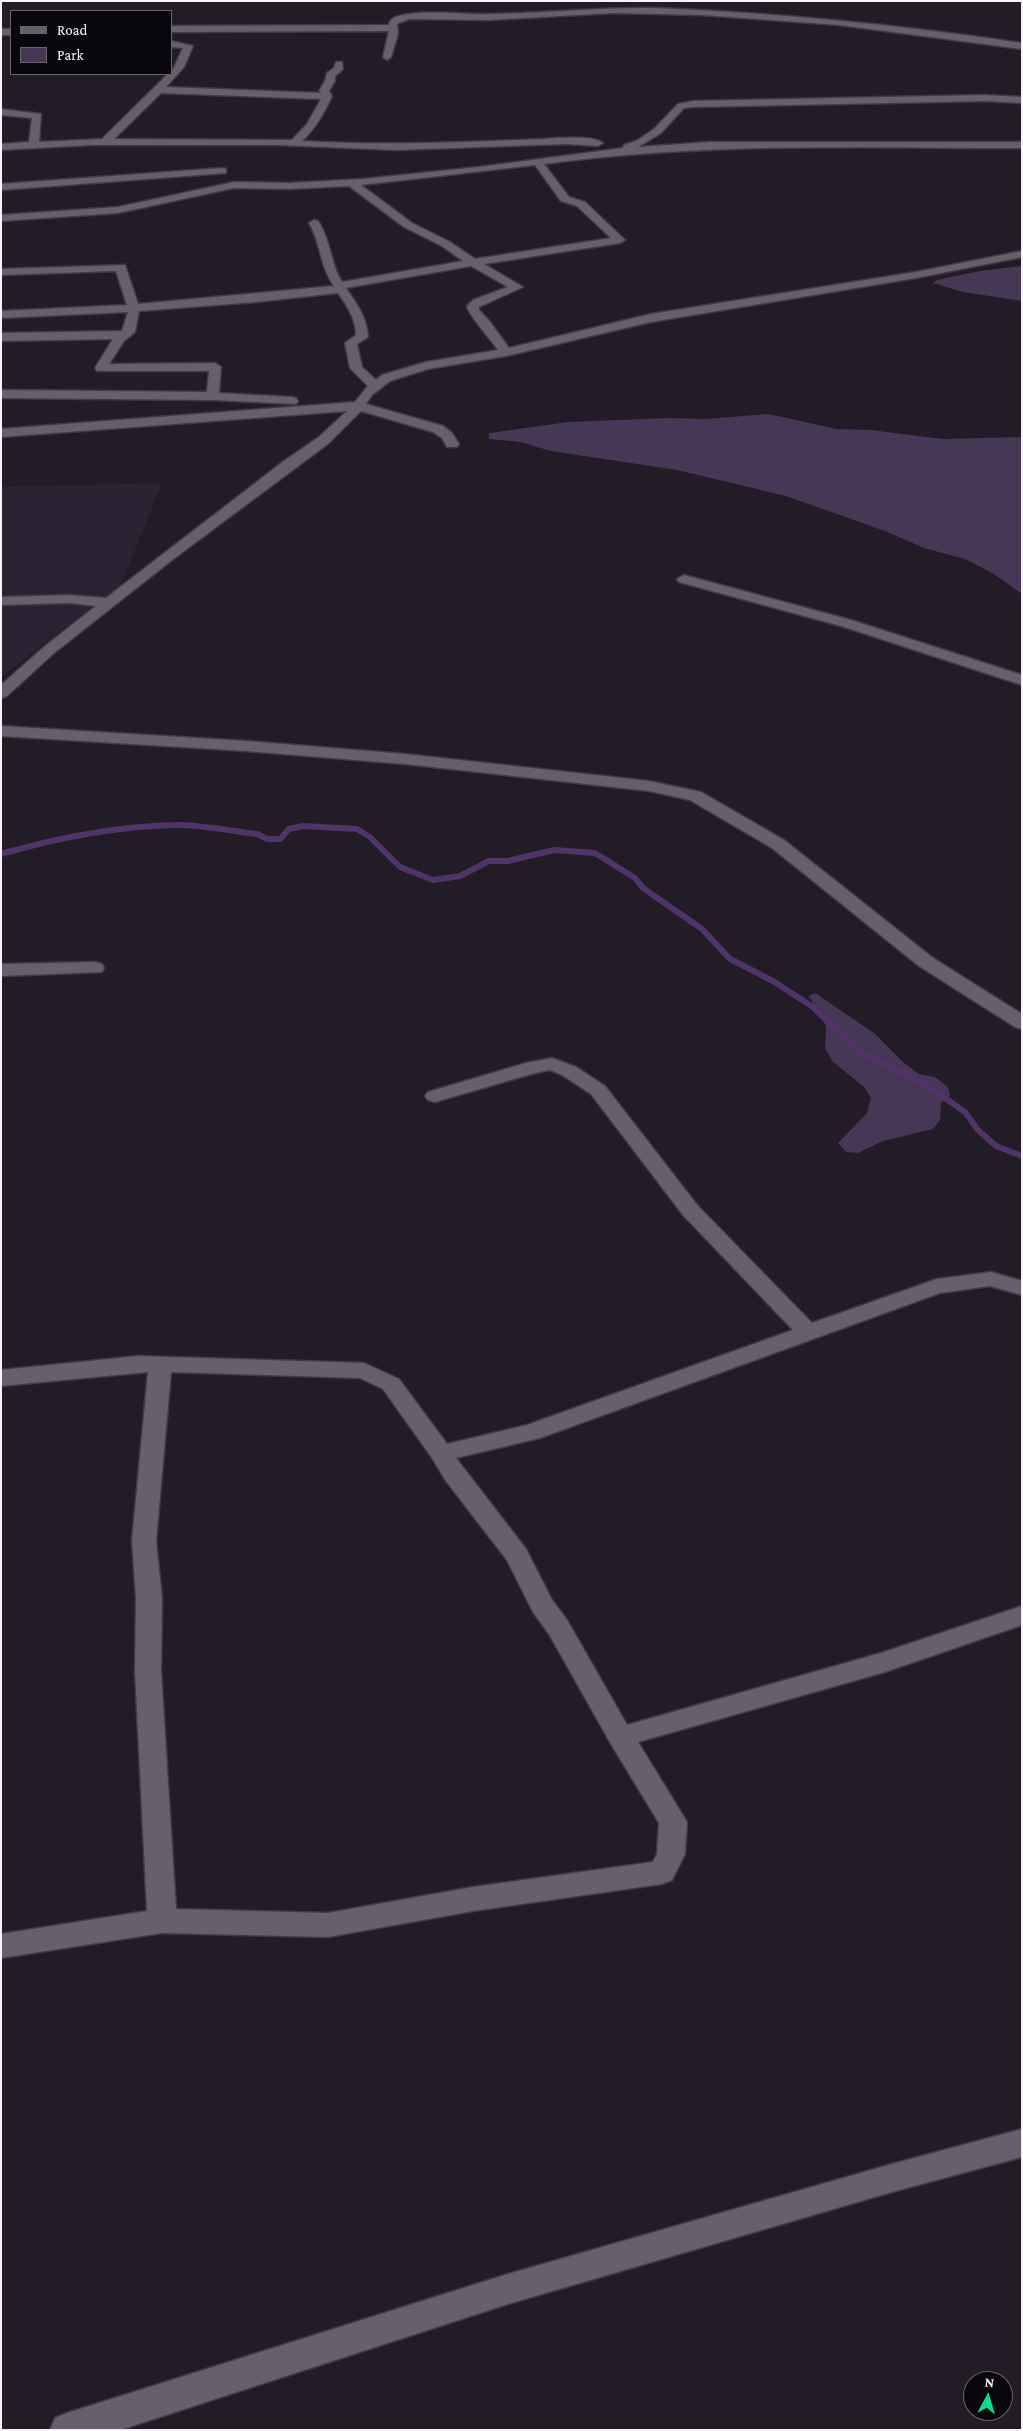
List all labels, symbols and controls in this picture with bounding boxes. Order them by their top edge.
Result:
legend [10,10,172,75]
text: Road [57,22,87,38]
text: Park [57,47,84,63]
north arrow [963,2371,1013,2421]
text: N [984,2374,995,2391]

